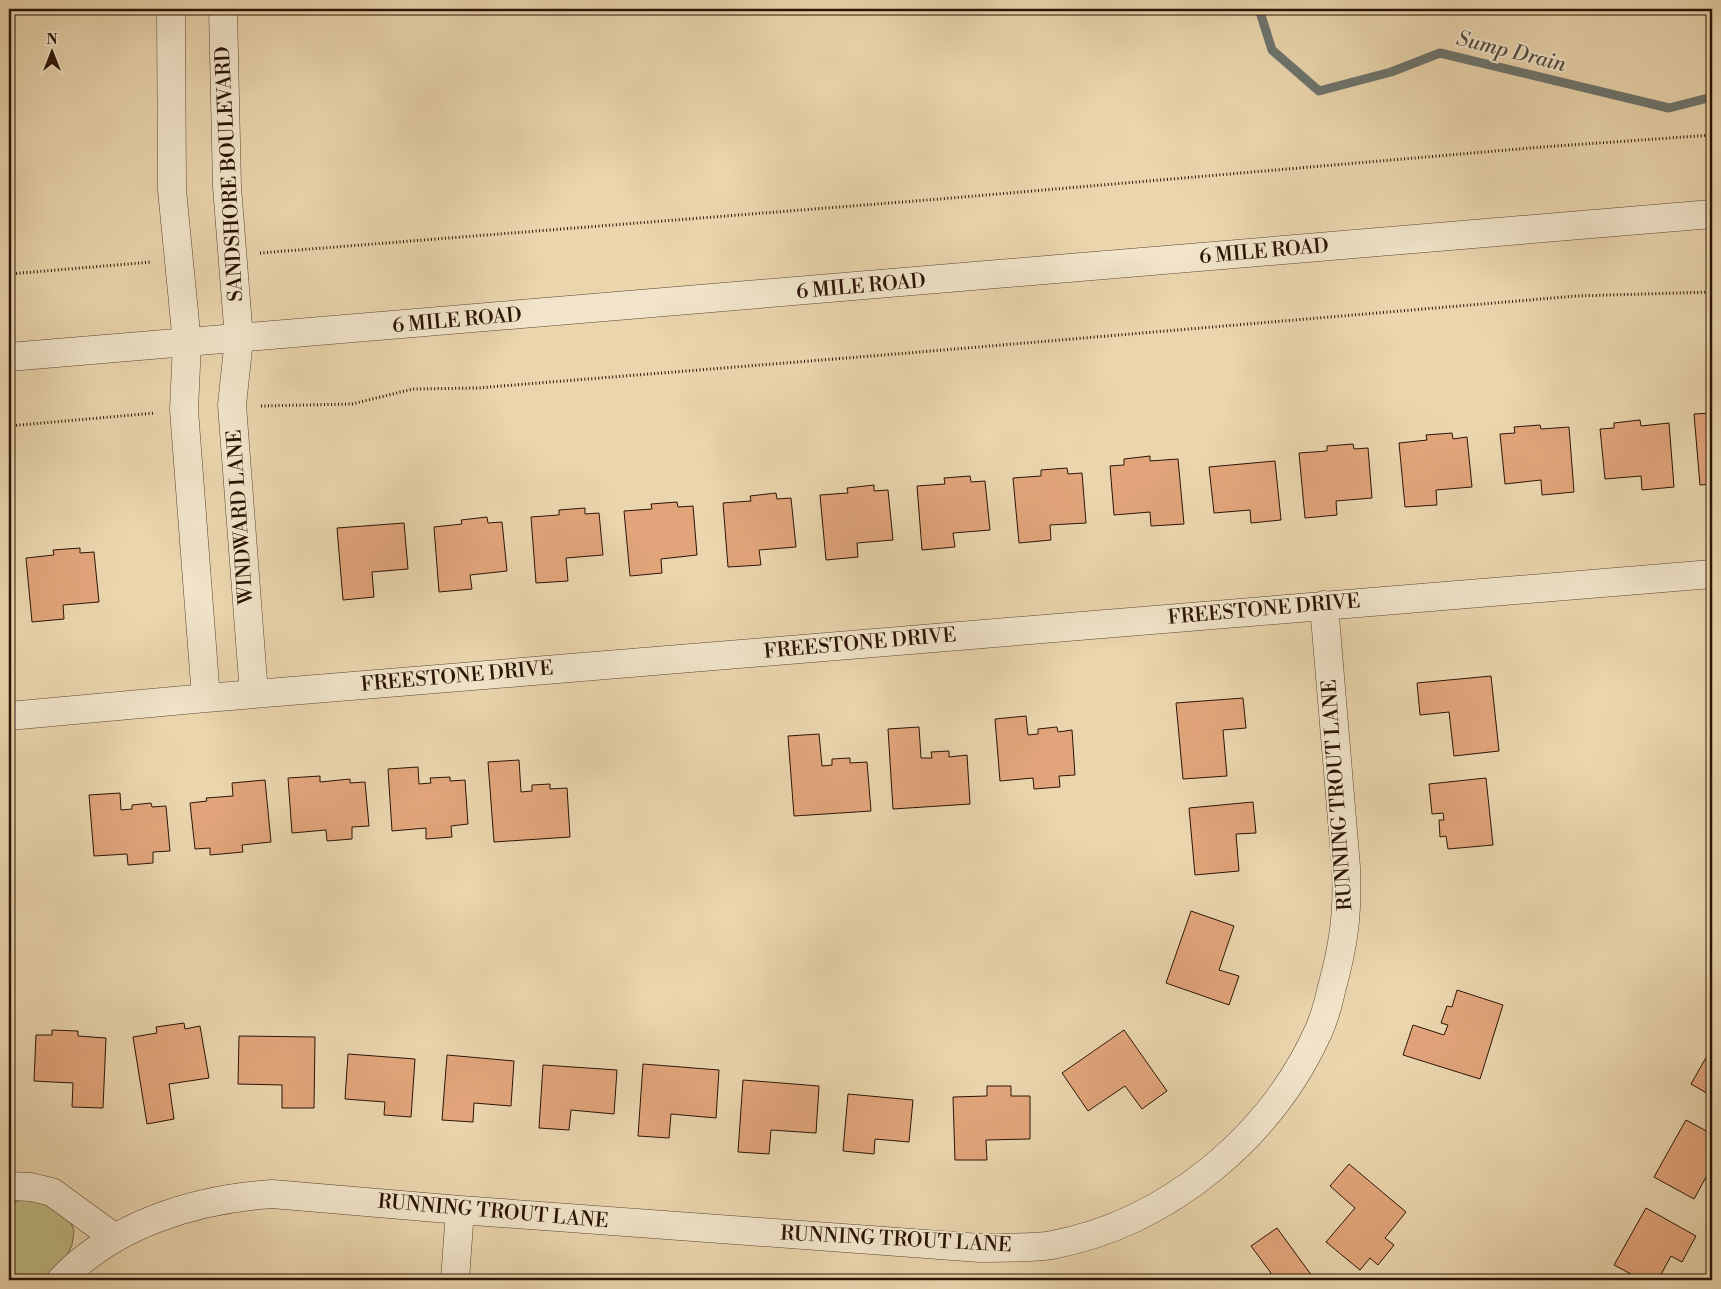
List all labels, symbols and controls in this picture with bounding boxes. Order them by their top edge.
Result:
water label: Sump Drain [1454,26,1569,78]
north arrow [28,28,78,78]
text: N [46,31,58,49]
street label: SANDSHORE BOULEVARD [211,46,249,302]
street label: 6 MILE ROAD [1198,234,1330,270]
street label: 6 MILE ROAD [795,269,927,305]
street label: 6 MILE ROAD [391,303,523,339]
street label: WINDWARD LANE [222,429,260,606]
street label: FREESTONE DRIVE [1167,589,1361,631]
street label: FREESTONE DRIVE [763,623,957,665]
street label: FREESTONE DRIVE [360,656,554,698]
street label: RUNNING TROUT LANE [1317,679,1359,911]
street label: RUNNING TROUT LANE [377,1189,609,1235]
street label: RUNNING TROUT LANE [780,1221,1012,1259]

